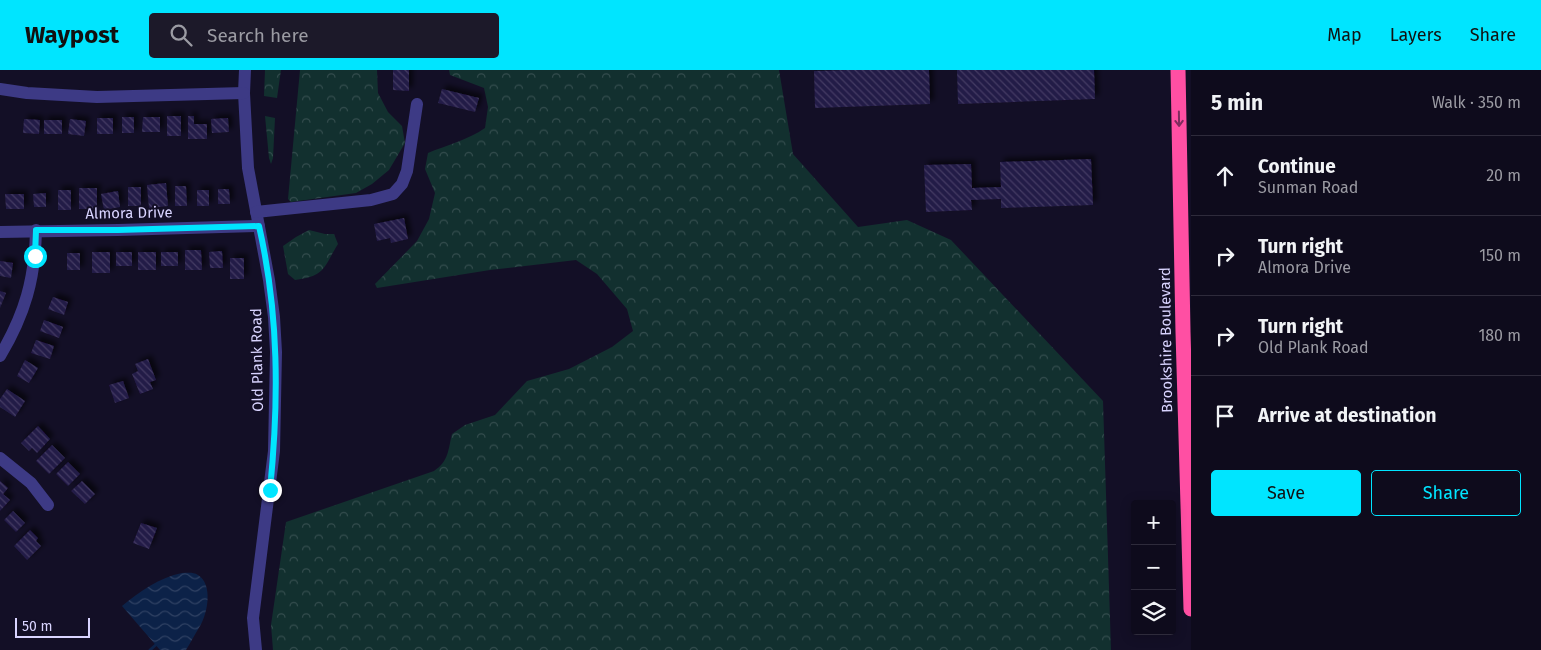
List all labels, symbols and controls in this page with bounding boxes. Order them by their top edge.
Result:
search box [149,13,499,58]
text: Waypost [25,21,119,49]
icon: search [167,21,195,49]
text: Search here [207,24,309,47]
text: Map [1327,24,1362,46]
text: Layers [1390,24,1442,46]
text: Share [1470,24,1516,46]
text: 5 min [1211,90,1263,116]
text: Walk · 350 m [1432,93,1521,112]
one-way arrow [1174,110,1184,126]
text: Continue [1258,155,1336,178]
icon: ahead [1211,162,1239,190]
text: 20 m [1486,166,1521,185]
text: Sunman Road [1258,178,1358,197]
street label: Almora Drive [85,203,173,223]
text: Turn right [1258,235,1343,258]
icon: right [1211,242,1239,270]
route start [24,245,47,268]
text: 150 m [1479,246,1521,265]
text: Almora Drive [1258,258,1351,277]
street label: Brookshire Boulevard [1156,267,1176,413]
street label: Old Plank Road [247,308,267,412]
text: Turn right [1258,315,1343,338]
icon: right [1211,322,1239,350]
text: 180 m [1478,326,1521,345]
text: Old Plank Road [1258,338,1369,357]
icon: arrive [1211,402,1239,430]
text: Arrive at destination [1258,404,1437,427]
button: Save [1211,470,1361,516]
button: Share [1371,470,1521,516]
route end [259,479,282,502]
map controls [1131,500,1176,635]
button: + [1131,500,1176,545]
button: − [1131,545,1176,590]
button: layers [1131,590,1176,635]
scale bar [15,615,90,638]
text: 50 m [22,618,53,635]

